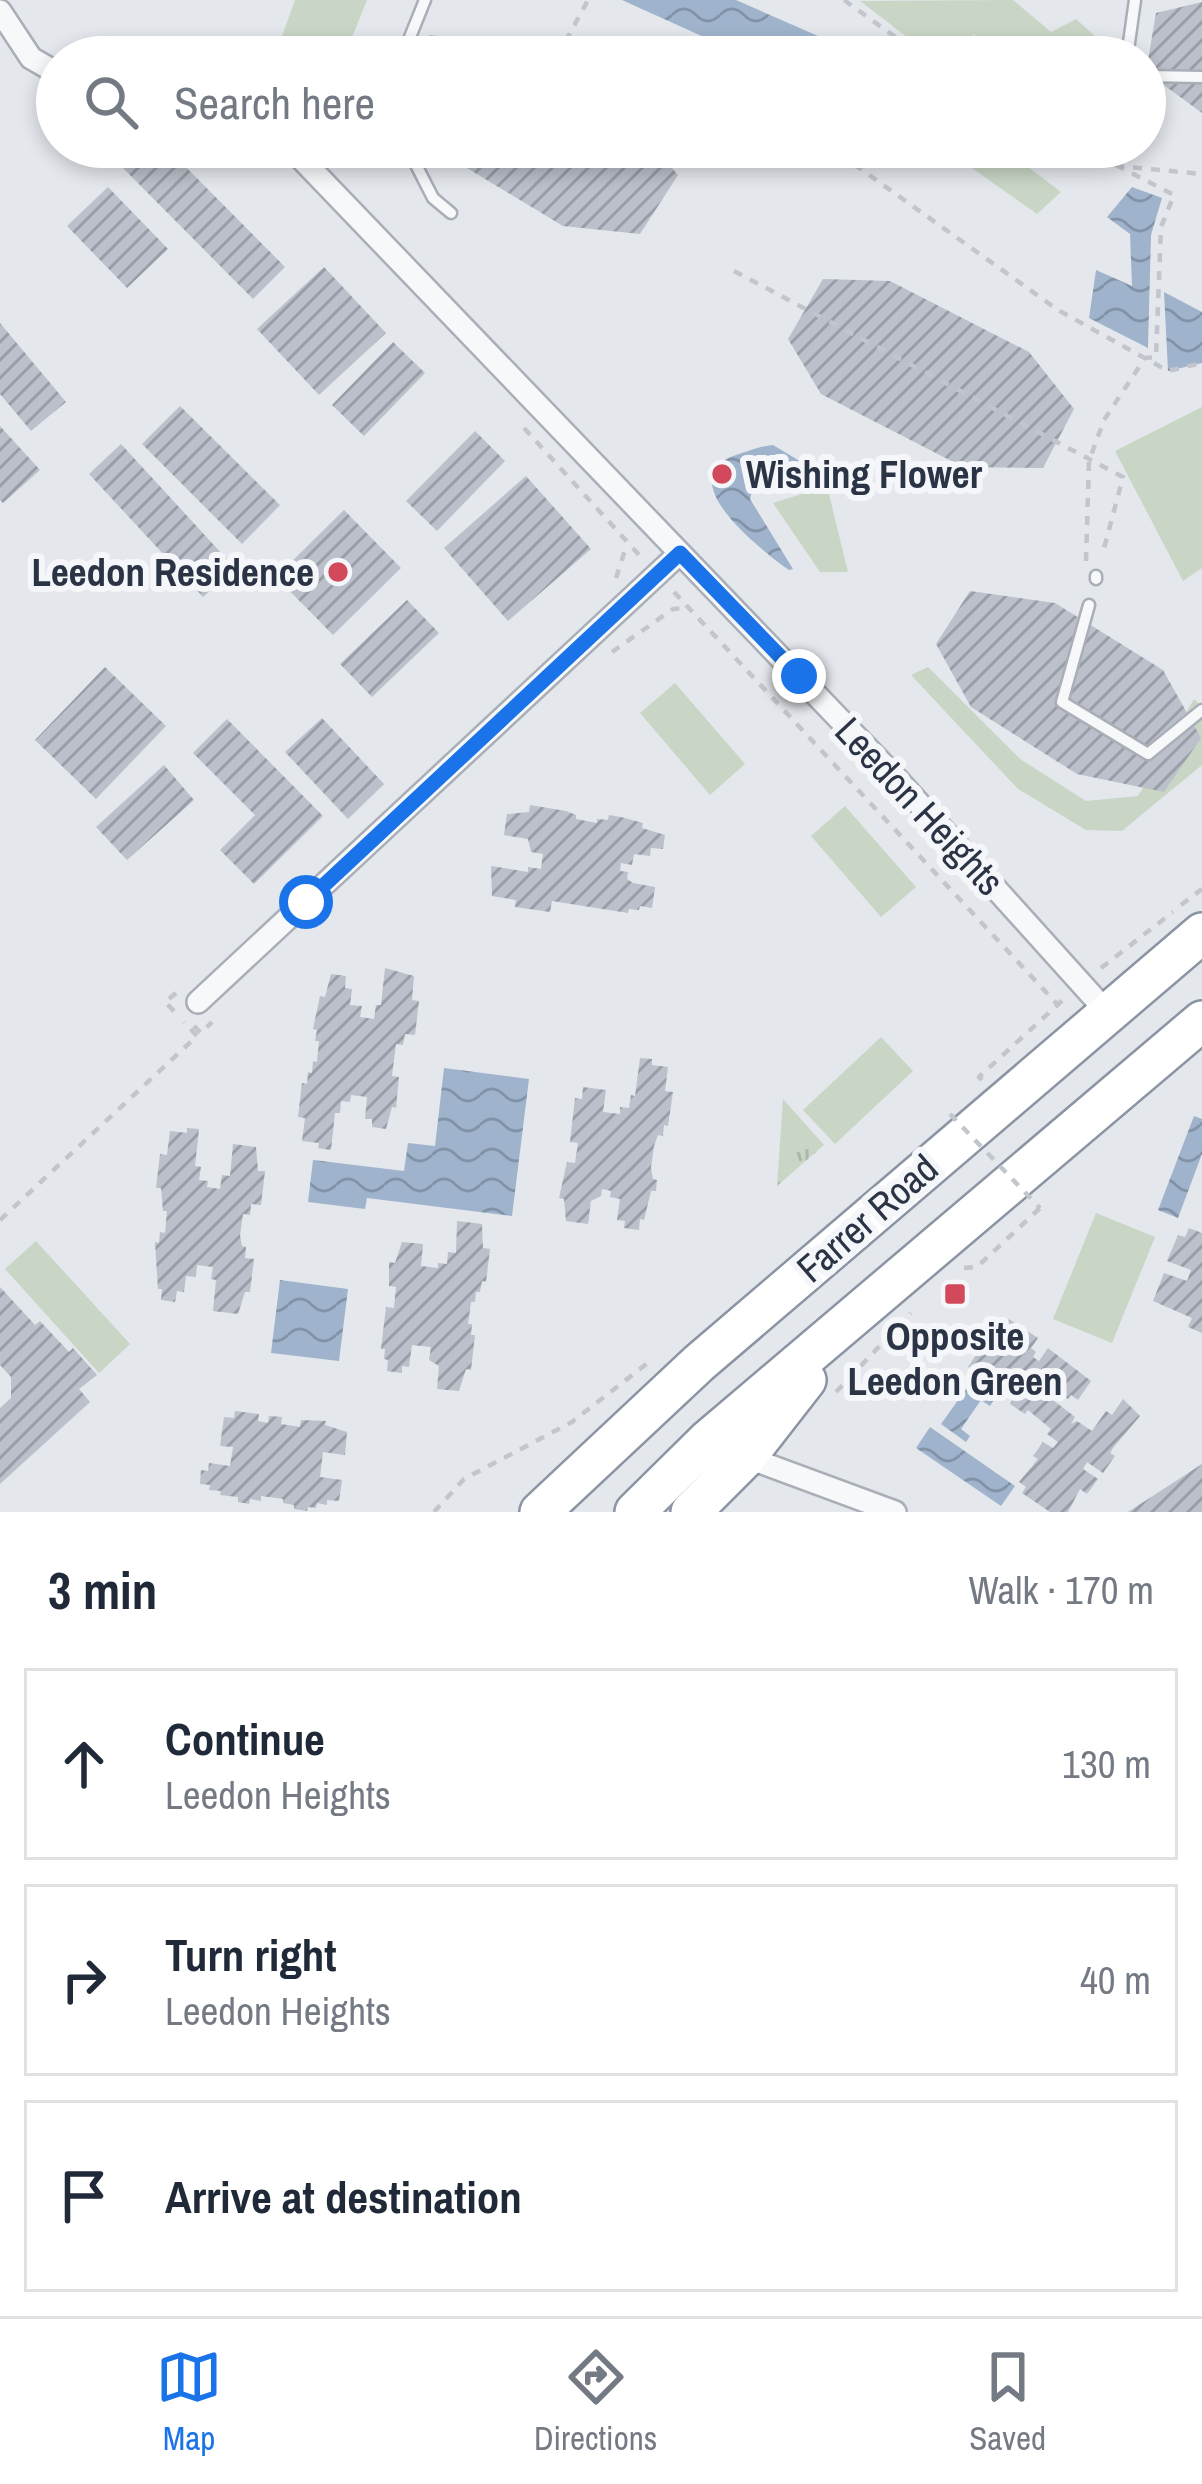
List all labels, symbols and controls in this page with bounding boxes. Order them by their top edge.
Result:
search box [36,36,1166,168]
icon: search [78,69,144,135]
text: Search here [174,72,375,133]
place label: Wishing Flower [746,448,983,500]
marker: Wishing Flower [709,461,735,487]
place label: Leedon Residence [31,546,314,598]
marker: Leedon Residence [325,559,351,585]
route end [772,649,826,703]
street label: Leedon Heights [824,706,1016,906]
route start [279,875,333,929]
street label: Farrer Road [785,1142,949,1294]
marker: Opposite Leedon Green [942,1281,968,1307]
place label: Opposite Leedon Green [847,1310,1063,1407]
text: 3 min [48,1556,157,1625]
text: Walk · 170 m [969,1564,1154,1616]
text: Continue [165,1708,325,1769]
icon: ahead [51,1731,117,1797]
text: 130 m [1062,1738,1151,1790]
text: Leedon Heights [165,1769,391,1821]
text: Turn right [165,1924,337,1985]
icon: right [51,1947,117,2013]
text: 40 m [1080,1954,1151,2006]
text: Leedon Heights [165,1985,391,2037]
icon: arrive [51,2163,117,2229]
text: Arrive at destination [165,2166,522,2227]
tab: Map [156,2344,222,2460]
tab: Directions [534,2344,657,2460]
tab: Saved [969,2344,1046,2460]

